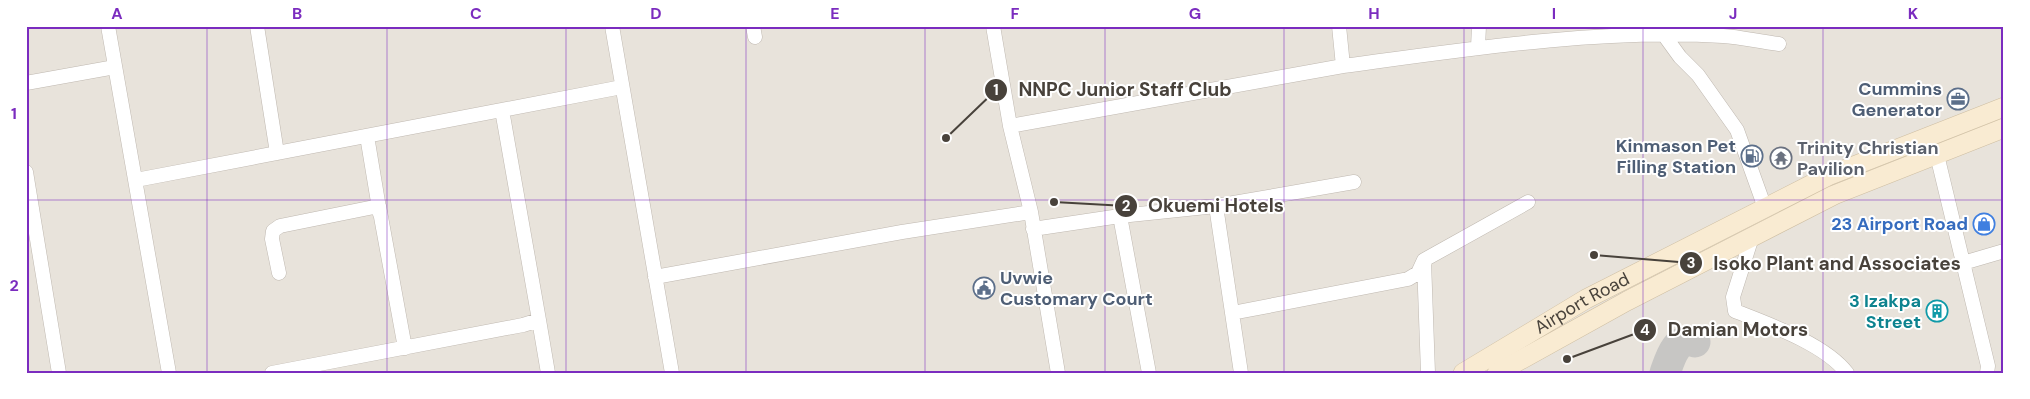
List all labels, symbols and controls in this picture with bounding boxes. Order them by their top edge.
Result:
text: A [111,3,123,24]
text: B [292,3,302,24]
text: C [470,3,482,24]
text: D [650,3,662,24]
text: E [830,3,840,24]
text: F [1011,3,1020,24]
text: G [1189,3,1201,24]
text: H [1368,3,1380,24]
text: I [1552,3,1556,24]
text: J [1729,3,1737,24]
text: K [1908,3,1919,24]
callout: NNPC Junior Staff Club [983,73,1241,107]
text: NNPC Junior Staff Club [1018,77,1232,102]
place label: Cummins Generator [1852,77,1942,122]
text: 1 [993,80,999,100]
office icon: Cummins Generator [1946,87,1970,111]
text: 1 [11,103,17,124]
place label: Kinmason Pet Filling Station [1616,134,1736,179]
place label: Trinity Christian Pavilion [1797,136,1939,181]
fuel station icon: Kinmason Pet Filling Station [1740,144,1764,168]
temple icon: Trinity Christian Pavilion [1769,146,1793,170]
callout: Okuemi Hotels [1113,189,1294,223]
text: Okuemi Hotels [1148,193,1284,218]
text: 2 [1122,196,1131,216]
place label: 23 Airport Road [1831,212,1968,236]
shop icon: 23 Airport Road [1972,212,1996,236]
callout: Isoko Plant and Associates [1679,246,1971,280]
text: Isoko Plant and Associates [1713,251,1961,276]
text: 3 [1686,253,1696,273]
place label: Uvwie Customary Court [1000,266,1153,311]
street label: Airport Road [1530,267,1633,339]
text: 2 [9,275,19,296]
public building icon: Uvwie Customary Court [972,276,996,300]
place label: 3 Izakpa Street [1849,289,1921,334]
building icon: 3 Izakpa Street [1925,299,1949,323]
callout: Damian Motors [1633,313,1818,347]
text: Damian Motors [1668,317,1808,342]
text: 4 [1640,320,1650,340]

